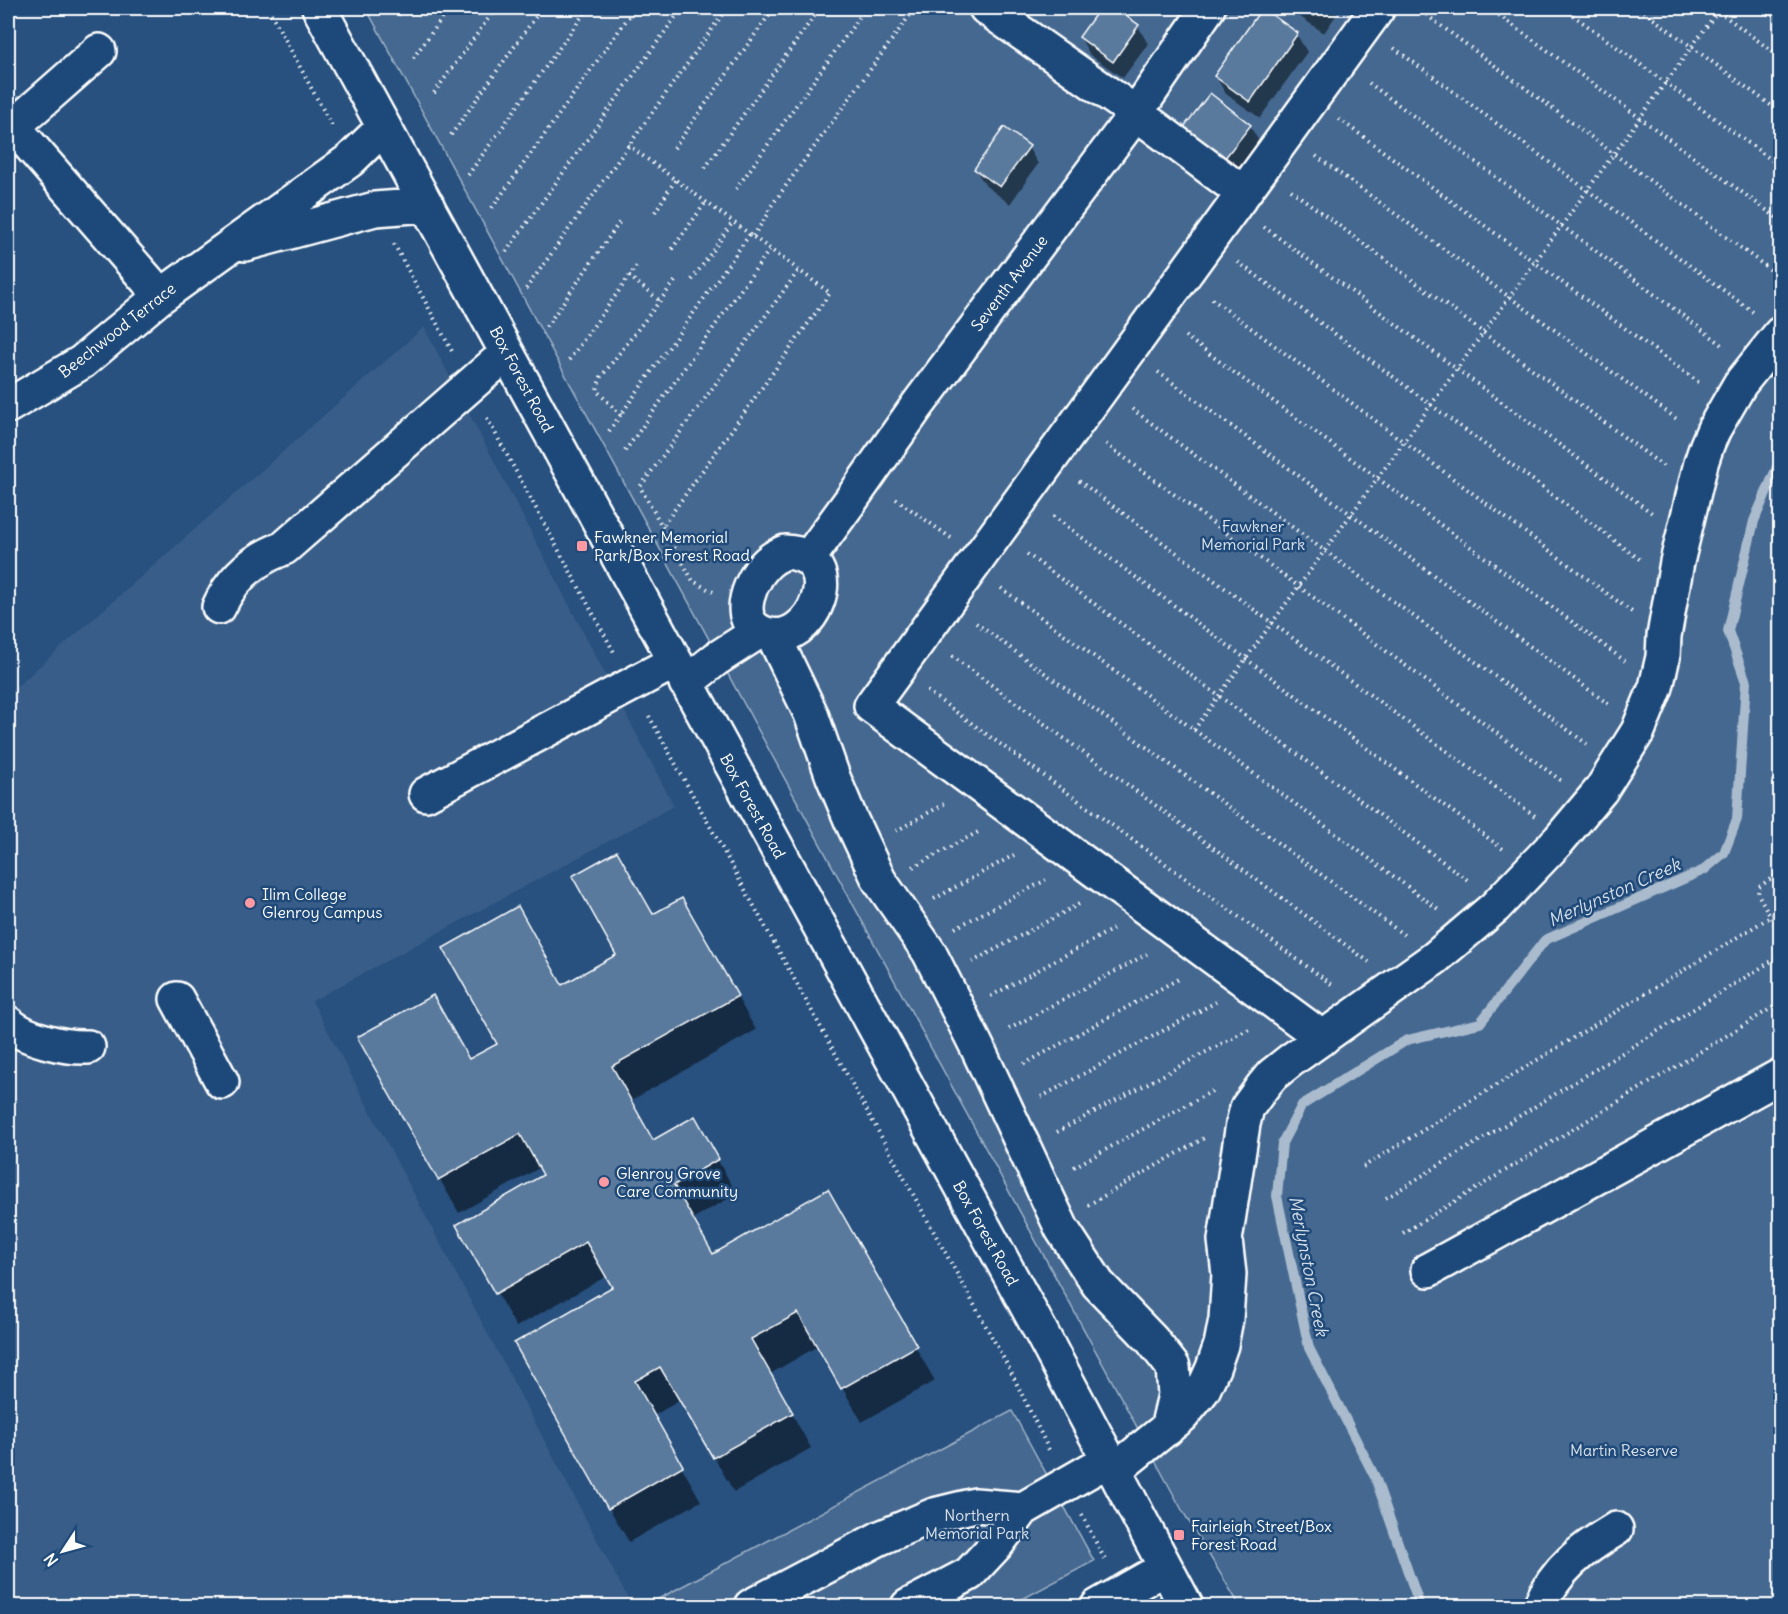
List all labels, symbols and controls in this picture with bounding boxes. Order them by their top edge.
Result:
street label: Seventh Avenue [966,231,1052,335]
street label: Beechwood Terrace [54,278,180,382]
street label: Box Forest Road [486,323,558,435]
park label: Fawkner Memorial Park [1201,516,1305,554]
place label: Fawkner Memorial Park/Box Forest Road [594,527,750,565]
marker: Fawkner Memorial Park/Box Forest Road [575,539,589,553]
street label: Box Forest Road [716,750,790,862]
water label: Merlynston Creek [1544,852,1685,931]
place label: Ilim College Glenroy Campus [262,884,383,922]
marker: Ilim College Glenroy Campus [243,896,257,910]
place label: Glenroy Grove Care Community [616,1163,738,1201]
marker: Glenroy Grove Care Community [597,1175,611,1189]
street label: Box Forest Road [949,1177,1023,1289]
water label: Merlynston Creek [1284,1194,1334,1340]
park label: Martin Reserve [1570,1440,1678,1460]
park label: Northern Memorial Park [925,1505,1029,1543]
place label: Fairleigh Street/Box Forest Road [1191,1516,1332,1554]
north arrow [33,1521,93,1581]
marker: Fairleigh Street/Box Forest Road [1172,1528,1186,1542]
text: N [40,1549,62,1570]

